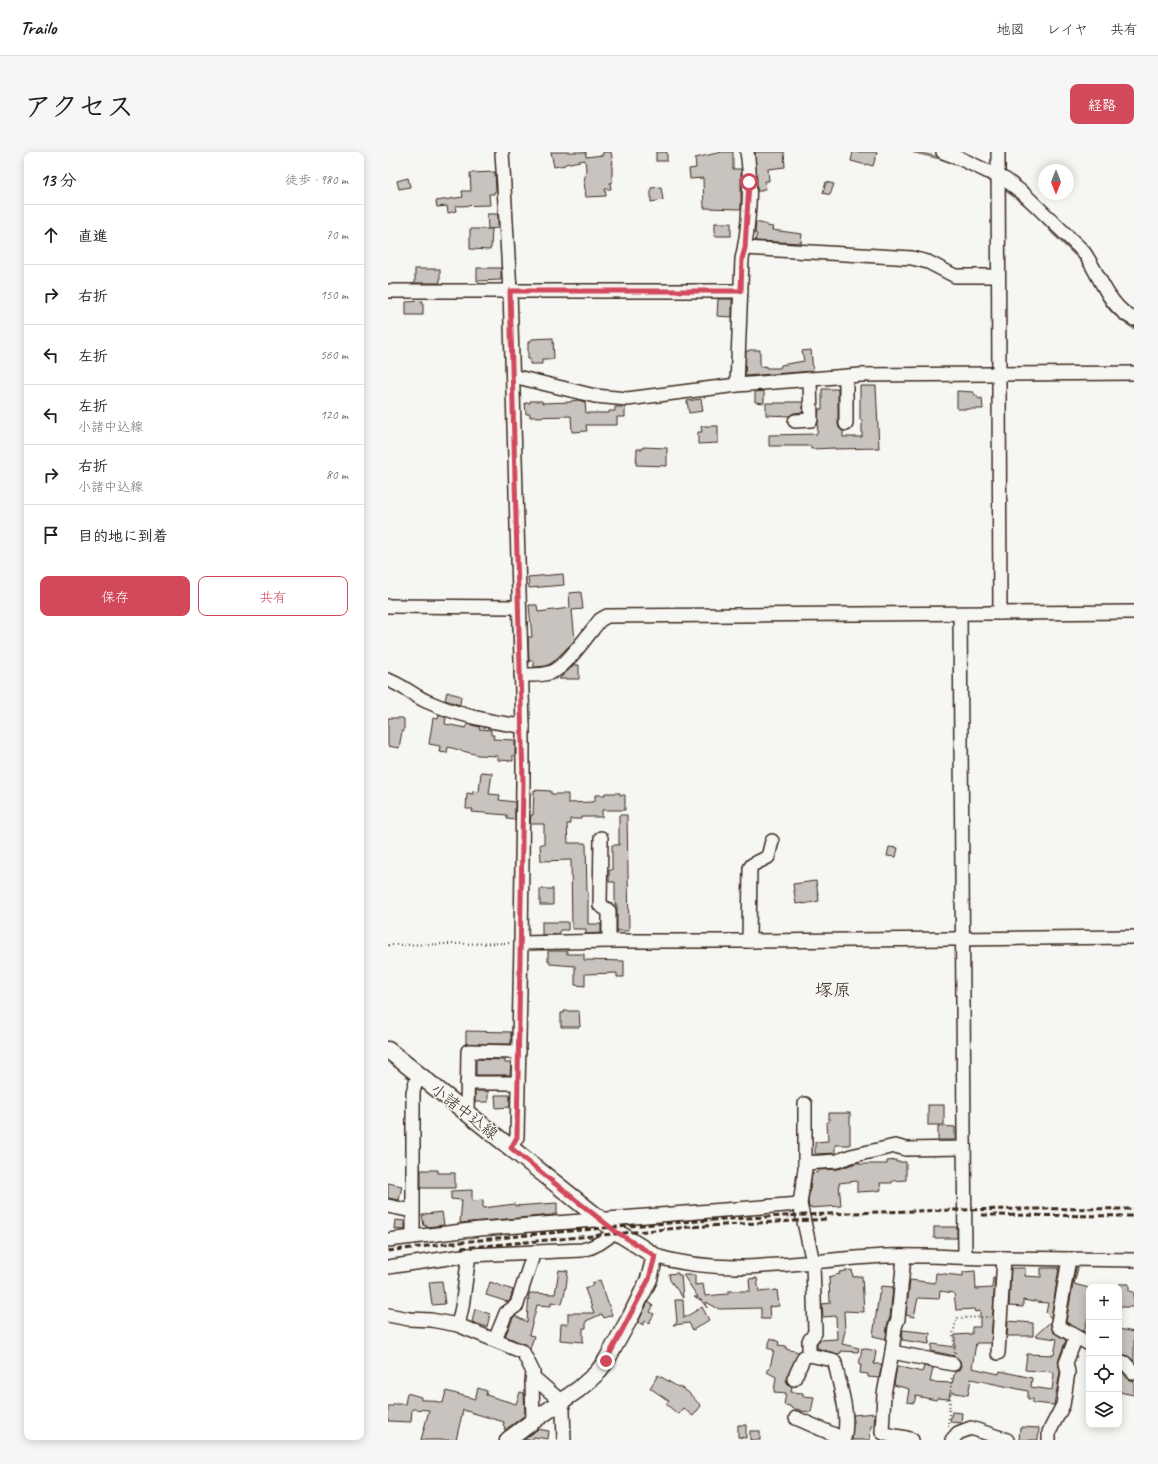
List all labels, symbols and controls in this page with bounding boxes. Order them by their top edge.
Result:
text: Trailo [20,16,56,40]
text: 地図 [997,21,1025,38]
text: レイヤ [1047,21,1088,38]
text: 共有 [1110,21,1138,38]
button: 経路 [1070,84,1134,124]
text: アクセス [24,89,134,124]
north arrow [1038,164,1074,200]
text: 13 分 [40,170,76,191]
text: 徒歩 · 980 m [285,172,348,188]
route start [740,173,758,191]
icon: ahead [40,224,62,246]
text: 直進 [78,227,108,246]
text: 70 m [326,227,348,243]
icon: right [40,284,62,306]
text: 右折 [78,287,108,306]
text: 150 m [320,287,348,303]
icon: left [40,344,62,366]
text: 左折 [78,347,108,366]
text: 560 m [320,347,348,363]
text: 左折 [78,397,108,416]
icon: left [40,404,62,426]
text: 120 m [320,407,348,423]
text: 小諸中込線 [78,419,143,435]
text: 右折 [78,457,108,476]
icon: right [40,464,62,486]
text: 80 m [326,467,348,483]
text: 小諸中込線 [78,479,143,495]
icon: arrive [40,524,62,546]
text: 目的地に到着 [78,527,168,546]
button: 保存 [40,576,190,616]
button: 共有 [198,576,348,616]
district label: 塚原 [815,979,851,1001]
street label: 小諸中込線 [427,1079,502,1144]
map controls [1086,1284,1122,1428]
button: + [1086,1284,1122,1320]
button: − [1086,1320,1122,1356]
route end [597,1352,615,1370]
button: locate [1086,1356,1122,1392]
button: layers [1086,1392,1122,1428]

